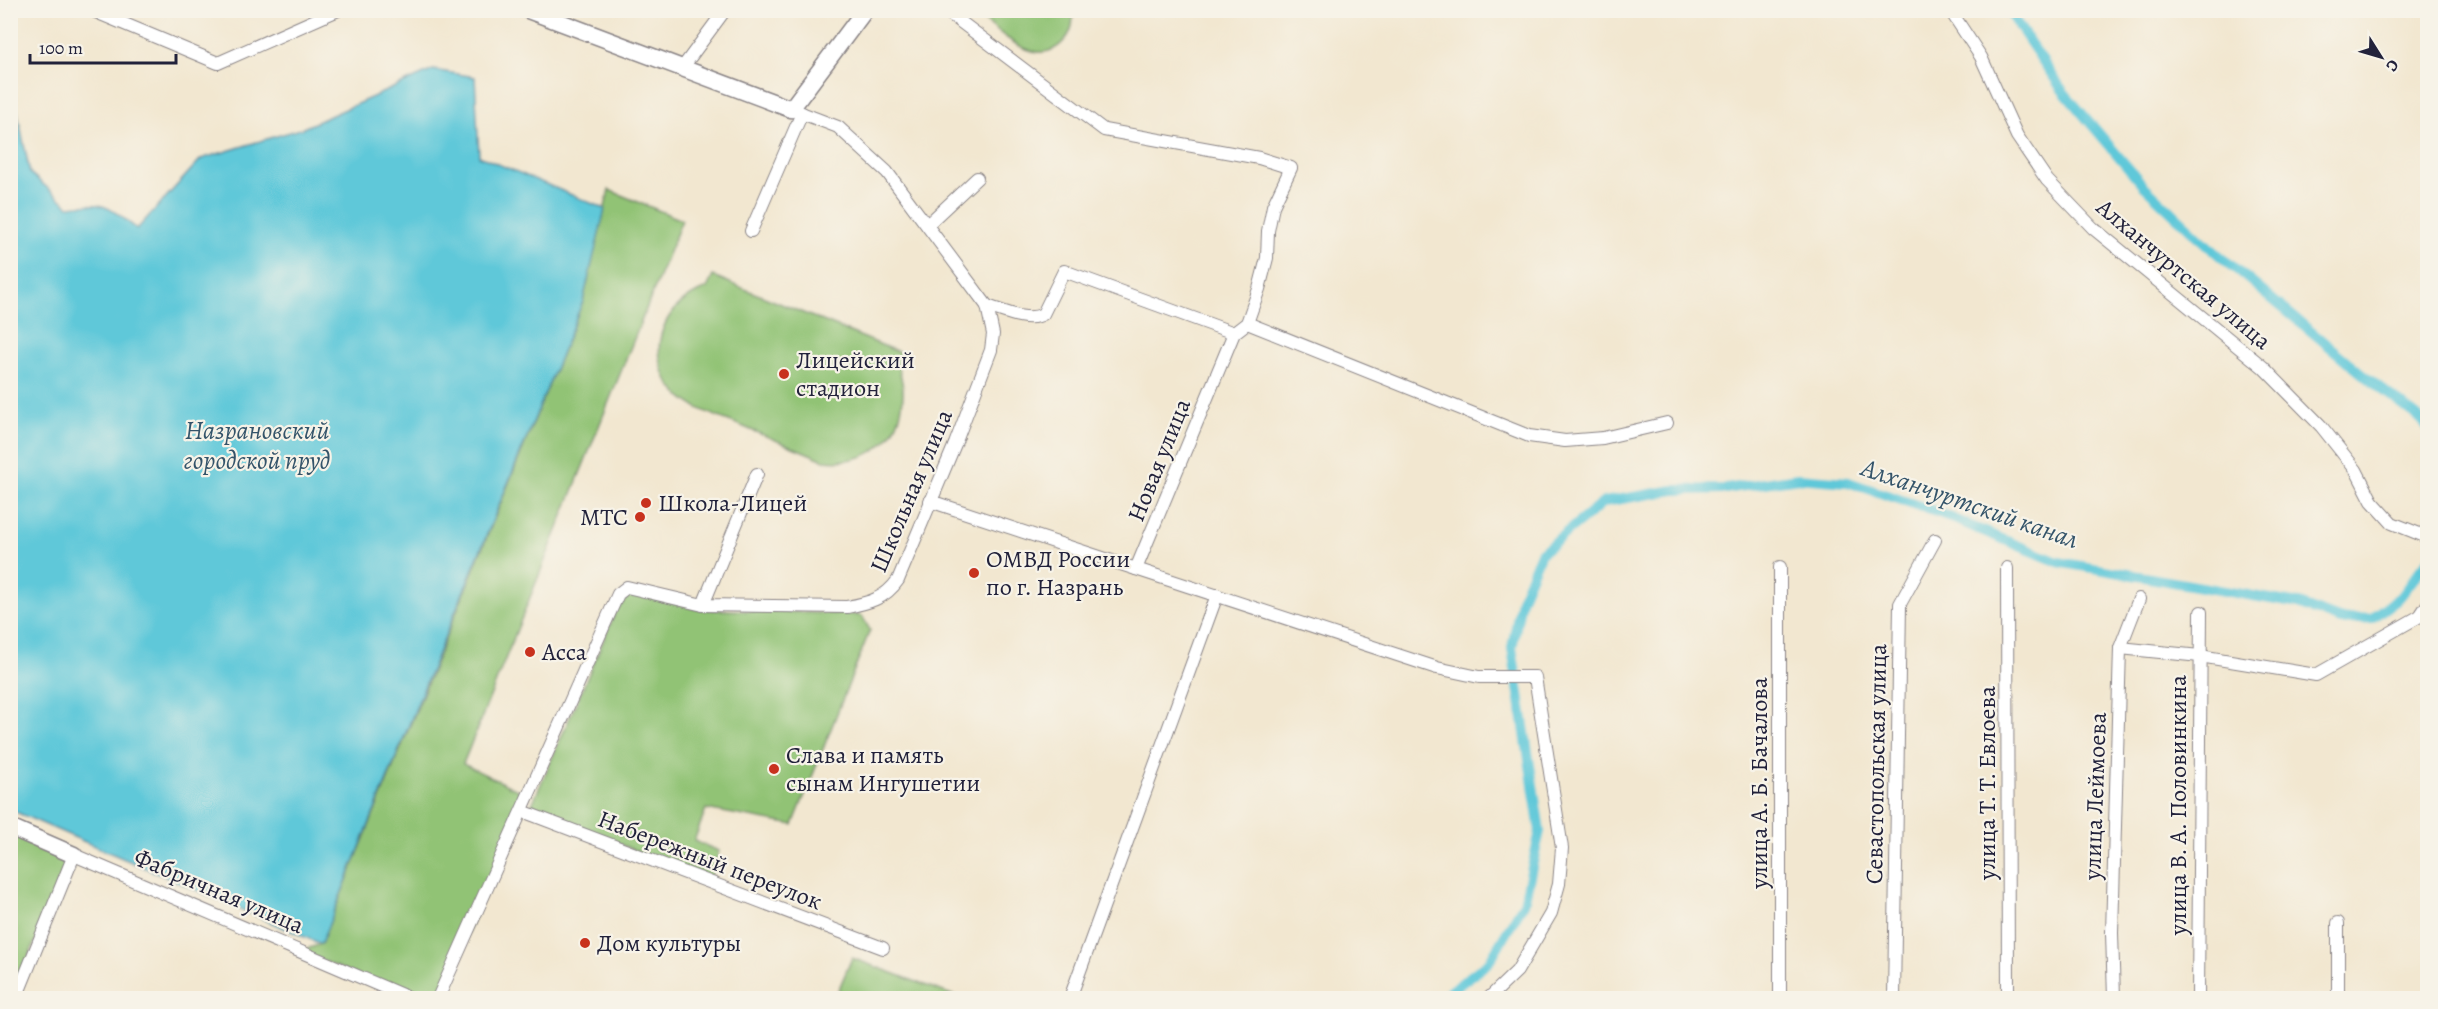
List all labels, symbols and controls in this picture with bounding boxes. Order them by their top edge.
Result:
scale bar [30,27,176,65]
north arrow [2351,27,2411,87]
text: 100 m [39,36,83,60]
text: С [2380,55,2404,76]
street label: Алханчуртская улица [2089,191,2278,357]
place label: Лицейский стадион [796,344,915,404]
marker: Лицейский стадион [777,367,791,381]
street label: Новая улица [1120,394,1198,526]
street label: Школьная улица [862,404,960,578]
water label: Назрановский городской пруд [184,413,330,478]
water label: Алханчуртский канал [1855,449,2084,557]
place label: Школа-Лицей [658,487,807,519]
marker: Школа-Лицей [639,496,653,510]
place label: МТС [580,501,628,533]
marker: МТС [633,510,647,524]
place label: ОМВД России по г. Назрань [986,543,1130,603]
marker: ОМВД России по г. Назрань [967,566,981,580]
place label: Асса [541,636,587,668]
street label: Севастопольская улица [1858,644,1894,884]
marker: Асса [523,645,537,659]
street label: улица В. А. Половинкина [2162,675,2194,936]
street label: улица А. Б. Бачалова [1743,677,1775,890]
street label: улица Т. Т. Евлоева [1971,686,2003,881]
street label: улица Леймоева [2076,712,2114,881]
place label: Слава и память сынам Ингушетии [786,739,980,799]
marker: Слава и память сынам Ингушетии [767,762,781,776]
street label: Набережный переулок [593,802,827,918]
street label: Фабричная улица [129,841,309,941]
place label: Дом культуры [597,927,741,959]
marker: Дом культуры [578,936,592,950]

